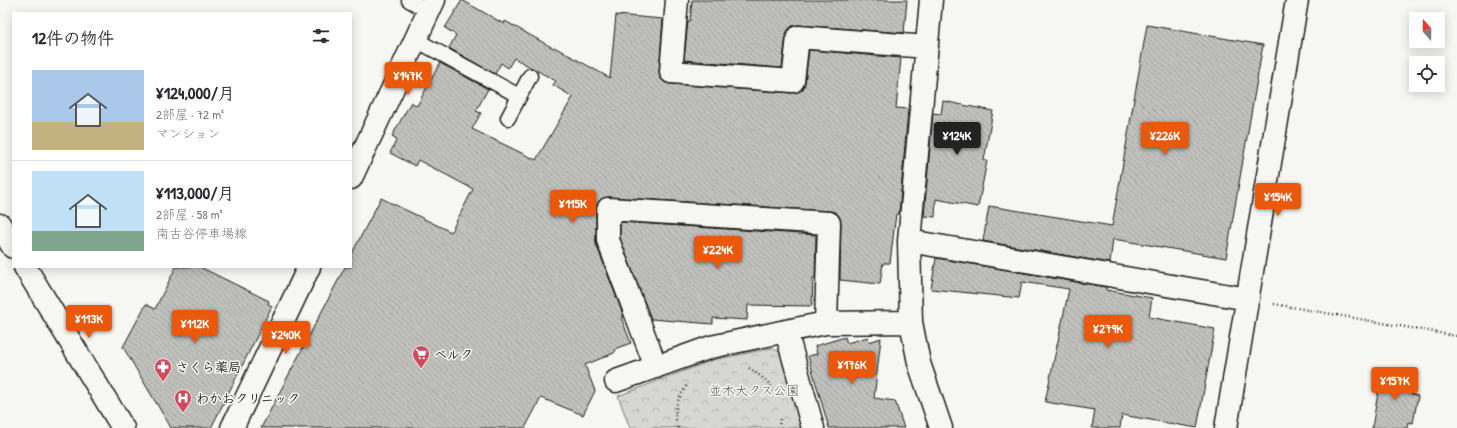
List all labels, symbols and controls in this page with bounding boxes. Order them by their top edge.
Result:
north arrow [1409,12,1445,48]
map controls [1409,12,1445,92]
icon: filters [310,25,332,47]
text: 12件の物件 [32,26,114,49]
button: locate [1409,56,1445,92]
pin: ¥147K [380,62,436,96]
text: ¥147K [394,66,422,84]
text: ¥124,000/月 [156,81,235,104]
icon: home [64,86,112,134]
text: 2部屋 · 72 m² [156,105,224,123]
pin: ¥124K [929,122,985,156]
pin: ¥226K [1137,122,1193,156]
text: マンション [156,124,220,142]
text: ¥124K [943,126,971,144]
text: ¥226K [1150,126,1180,144]
text: ¥113,000/月 [156,181,234,204]
pin: ¥154K [1250,183,1306,217]
icon: home [64,187,112,235]
text: ¥154K [1264,187,1292,205]
pin: ¥115K [545,190,601,224]
text: ¥115K [559,194,587,212]
text: 2部屋 · 58 m² [156,205,223,223]
text: 南古谷停車場線 [156,224,247,242]
pin: ¥224K [690,236,746,270]
text: ¥224K [703,240,733,258]
pin: ¥113K [61,305,117,339]
text: ¥113K [75,309,103,327]
pin: ¥112K [167,310,223,344]
text: ¥112K [181,314,209,332]
pin: ¥279K [1080,315,1136,349]
text: ¥279K [1093,319,1123,337]
pin: ¥240K [258,321,314,355]
text: ¥240K [271,325,301,343]
supermarket icon: ベルク [411,344,431,369]
place label: ベルク [434,345,473,363]
pin: ¥176K [824,351,880,385]
text: ¥176K [837,355,867,373]
pharmacy icon: さくら薬局 [153,357,173,382]
place label: さくら薬局 [176,358,241,376]
pin: ¥157K [1367,367,1423,401]
text: ¥157K [1380,371,1410,389]
park label: 並木大クス公園 [709,381,799,399]
hospital icon: わかおクリニック [173,388,193,413]
place label: わかおクリニック [196,389,300,407]

